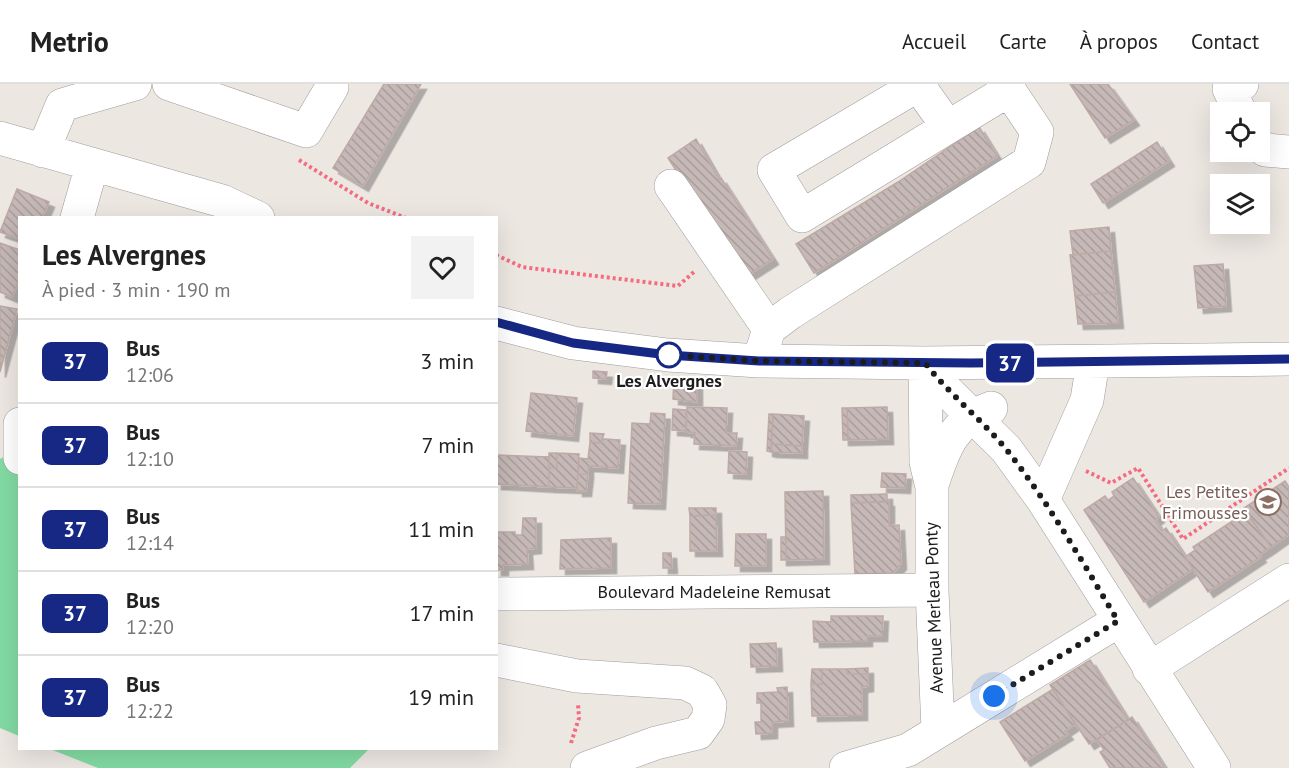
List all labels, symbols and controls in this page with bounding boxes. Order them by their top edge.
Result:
text: Metrio [30,23,109,60]
text: Accueil [902,28,966,55]
text: Carte [999,28,1047,55]
text: À propos [1080,28,1158,55]
text: Contact [1191,28,1259,55]
map controls [1210,102,1270,234]
button: locate [1210,102,1270,162]
button: layers [1210,174,1270,234]
text: Les Alvergnes [42,236,206,273]
button: heart [411,236,474,299]
text: À pied · 3 min · 190 m [42,277,230,303]
text: Bus [126,334,160,362]
marker: Les Alvergnes [656,342,682,368]
line badge: 37 [983,344,1037,382]
text: 3 min [420,347,474,375]
text: 37 [63,348,87,375]
text: 37 [998,350,1022,377]
text: 12:06 [126,362,174,388]
place label: Les Alvergnes [616,369,722,392]
text: Bus [126,418,160,446]
text: 7 min [422,431,474,459]
text: 37 [63,432,87,459]
text: 12:10 [126,446,174,472]
place label: Les Petites Frimousses [1162,480,1248,524]
school or university icon: Les Petites Frimousses [1253,487,1283,517]
text: Bus [126,502,160,530]
text: 11 min [408,515,474,543]
text: 37 [63,516,87,543]
street label: Avenue Merleau Ponty [919,521,948,694]
text: 12:14 [126,530,174,556]
street label: Boulevard Madeleine Remusat [597,580,831,603]
text: Bus [126,586,160,614]
text: 17 min [410,599,474,627]
text: 37 [63,600,87,627]
text: 12:20 [126,614,174,640]
text: Bus [126,670,160,698]
your location [979,681,1009,711]
text: 19 min [408,683,474,711]
text: 37 [63,684,87,711]
text: 12:22 [126,698,174,724]

